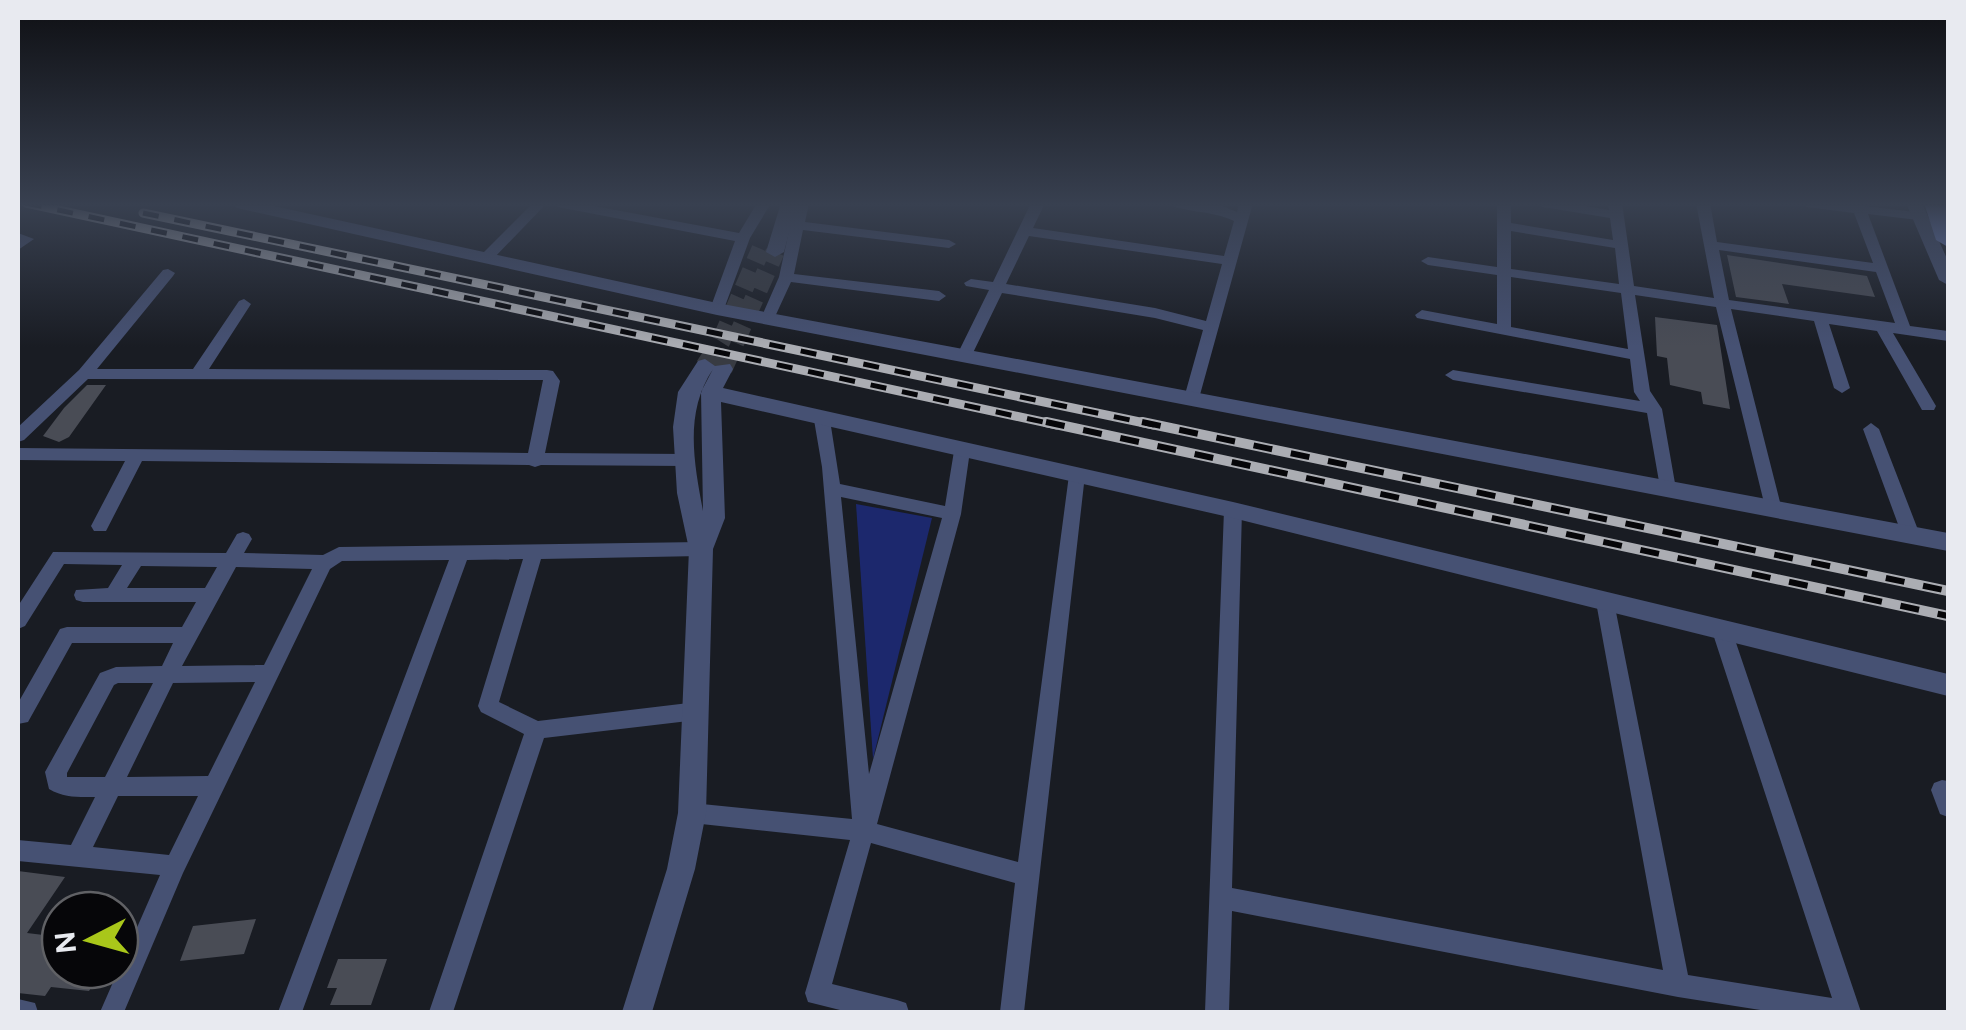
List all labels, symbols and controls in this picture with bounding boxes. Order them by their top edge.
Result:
north arrow [40,890,140,990]
text: N [47,930,83,955]

